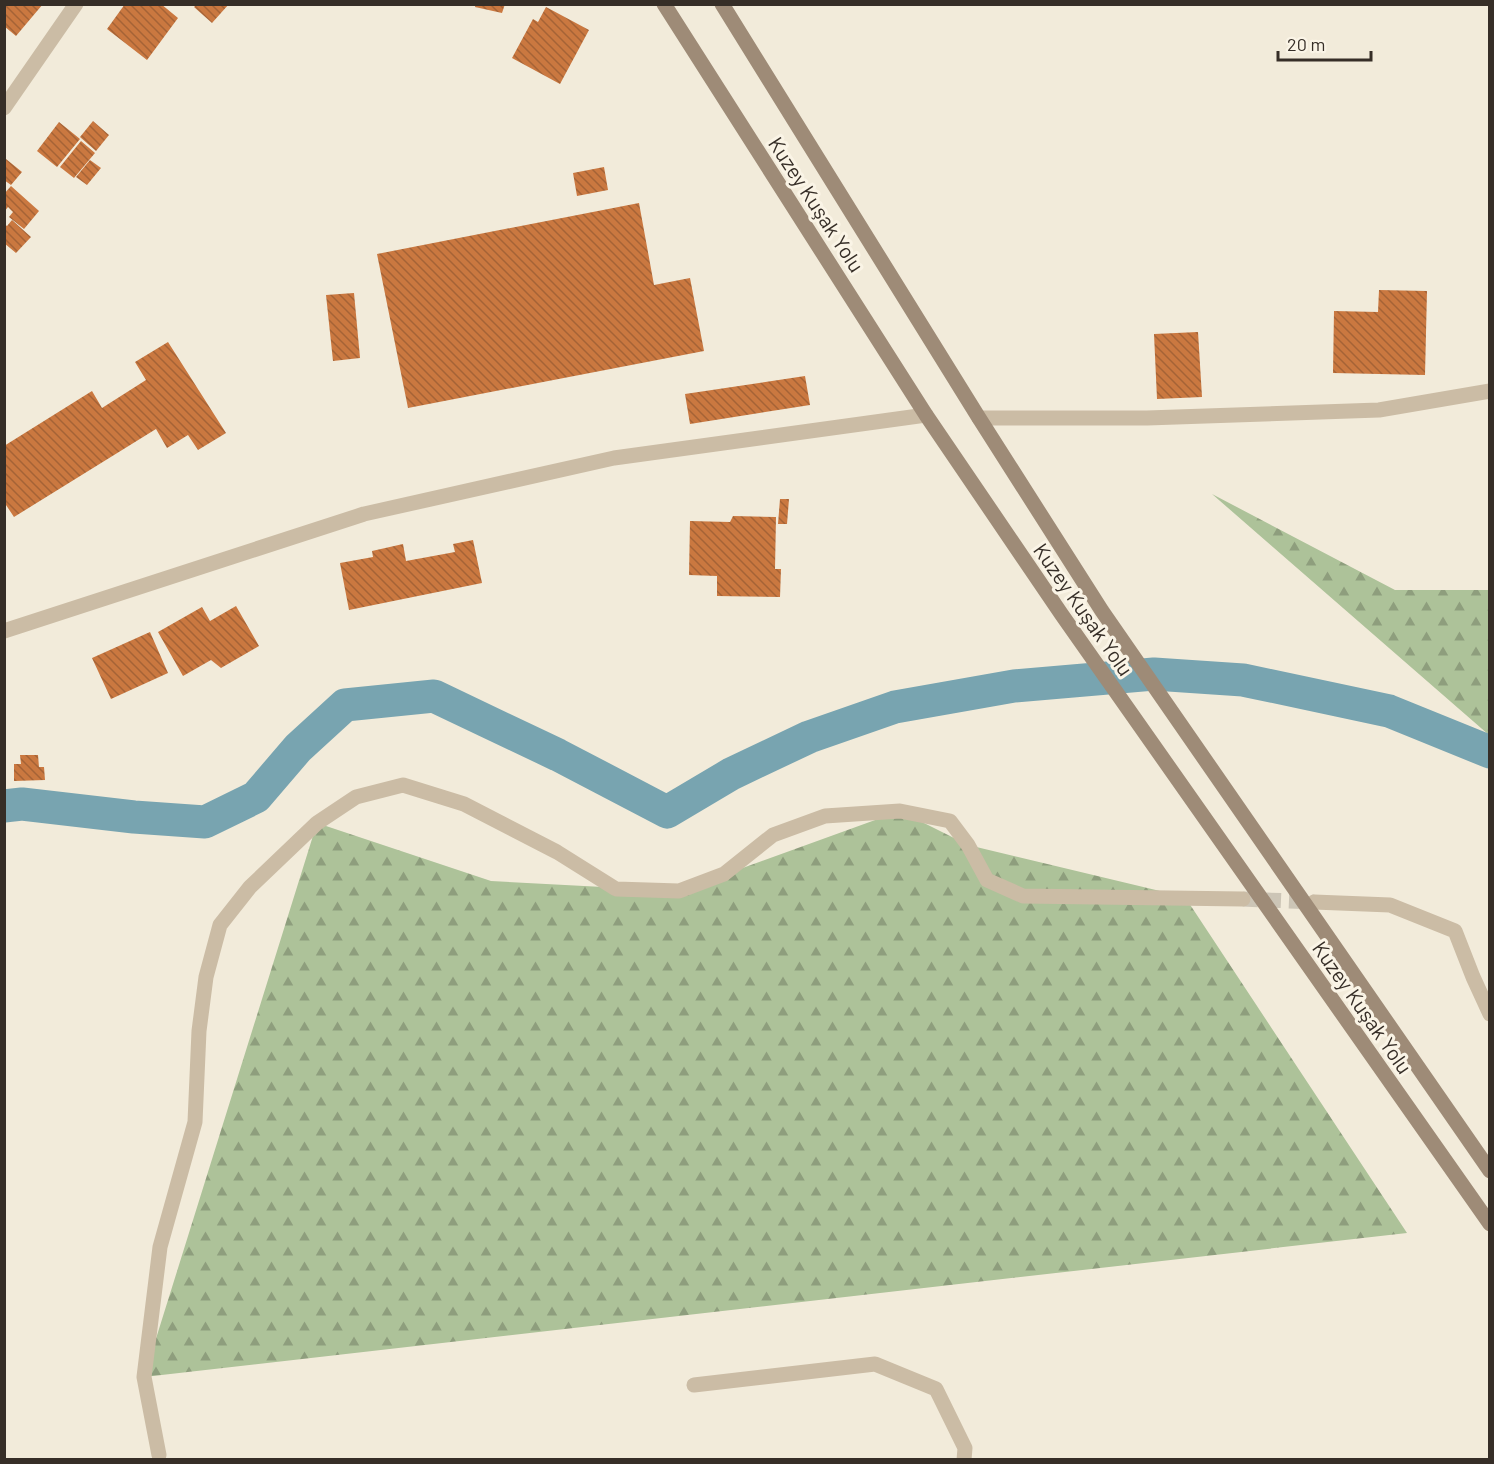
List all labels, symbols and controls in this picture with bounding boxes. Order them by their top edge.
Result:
scale bar [1278,24,1371,62]
text: 20 m [1287,33,1325,55]
street label: Kuzey Kuşak Yolu [764,132,870,276]
street label: Kuzey Kuşak Yolu [1029,538,1139,680]
street label: Kuzey Kuşak Yolu [1308,936,1418,1078]

